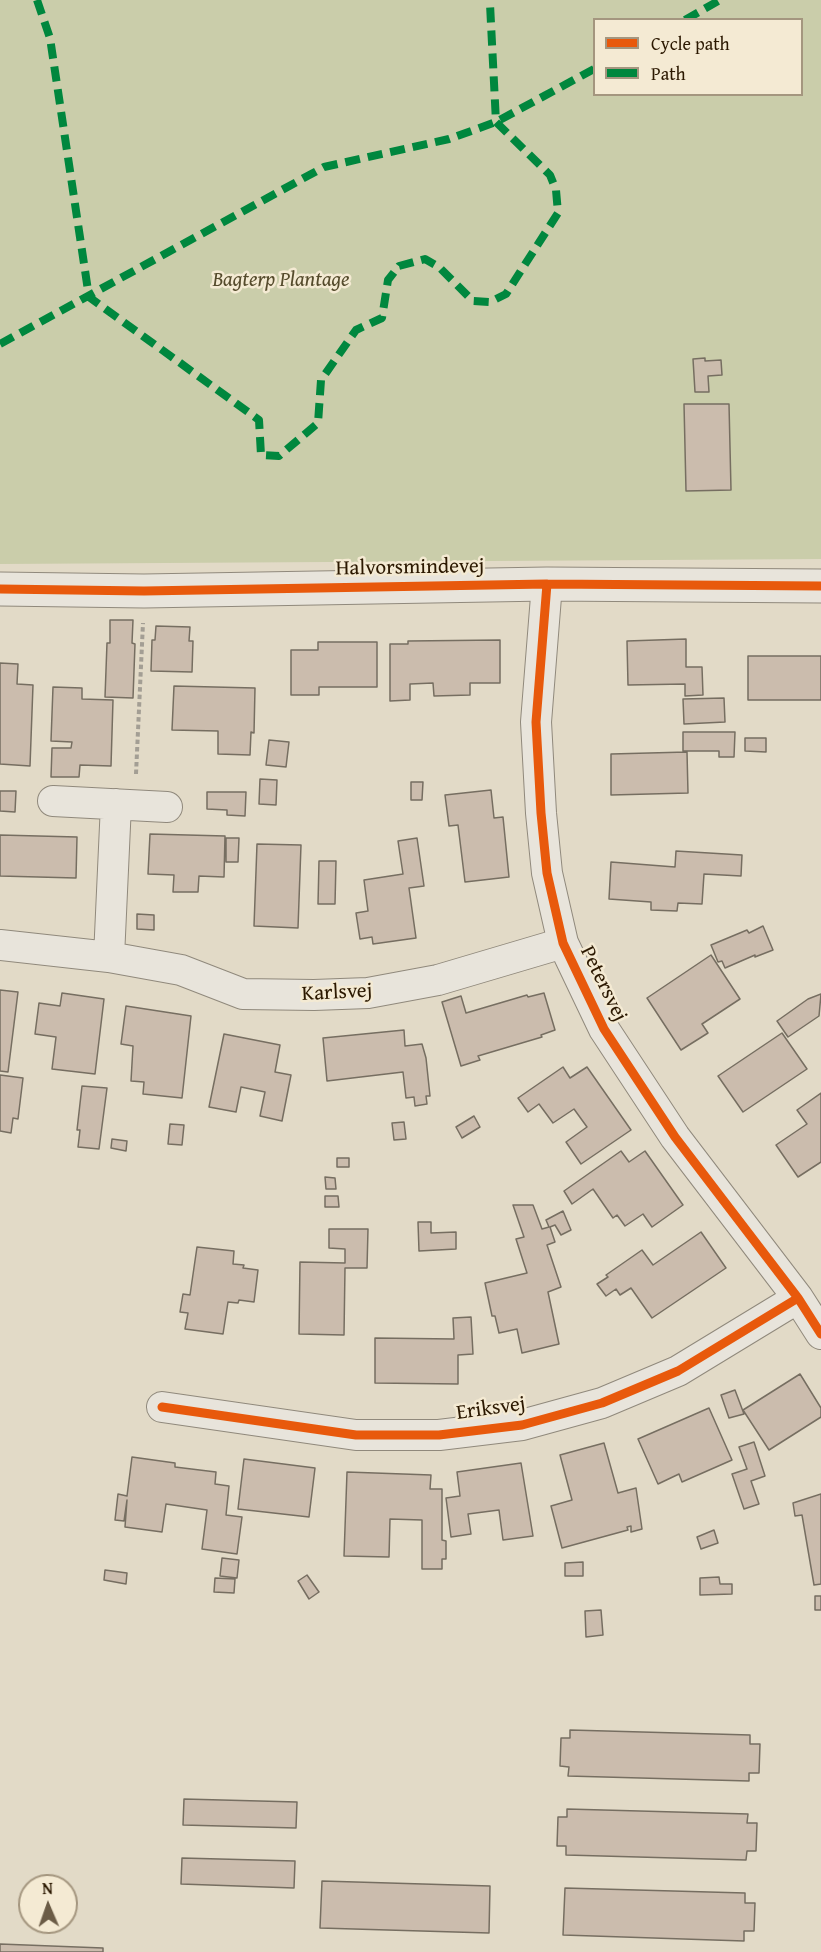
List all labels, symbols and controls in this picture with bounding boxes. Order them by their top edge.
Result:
legend [593,18,803,96]
text: Cycle path [651,30,730,57]
text: Path [651,60,686,87]
park label: Bagterp Plantage [212,268,350,294]
street label: Halvorsmindevej [335,554,485,582]
street label: Petersvej [574,942,632,1026]
street label: Karlsvej [301,979,373,1007]
street label: Eriksvej [455,1392,527,1426]
north arrow [18,1874,78,1934]
text: N [42,1876,53,1900]

